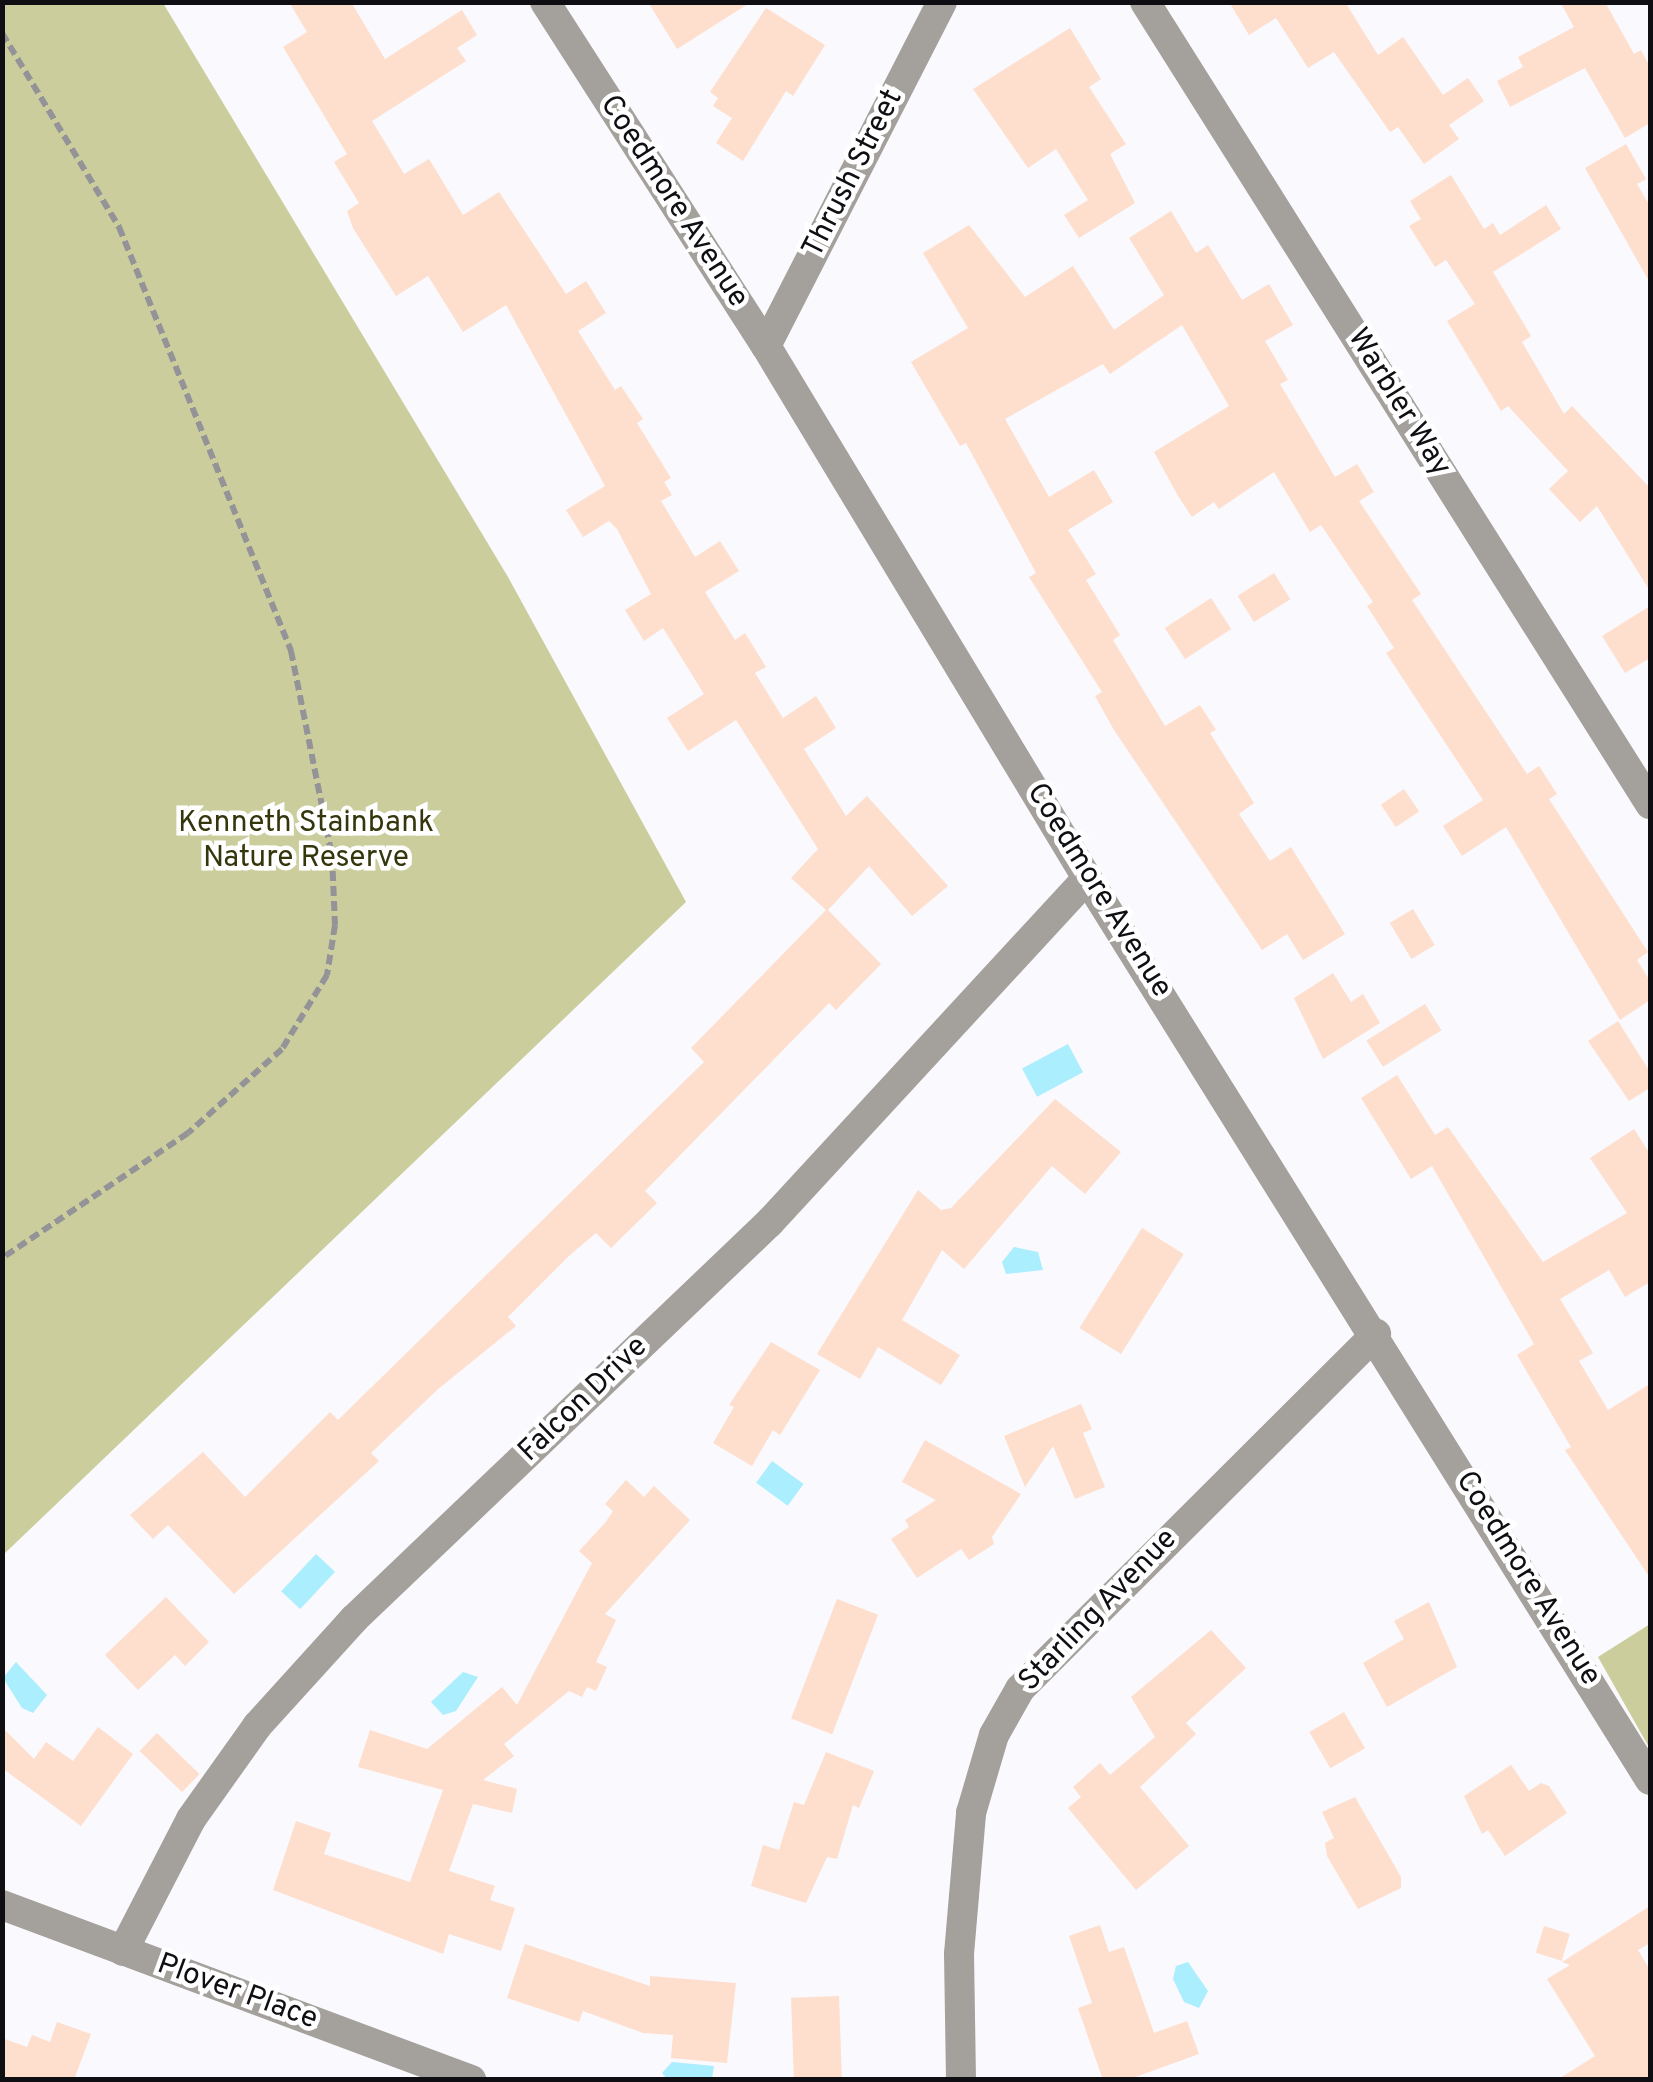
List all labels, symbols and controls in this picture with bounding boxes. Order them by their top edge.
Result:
street label: Thrush Street [796,84,912,264]
street label: Coedmore Avenue [591,89,755,315]
street label: Warbler Way [1338,322,1458,484]
street label: Coedmore Avenue [1017,777,1179,1005]
park label: Kenneth Stainbank Nature Reserve [178,806,434,876]
street label: Falcon Drive [512,1330,656,1470]
street label: Coedmore Avenue [1446,1465,1608,1693]
street label: Starling Avenue [1012,1522,1186,1700]
street label: Plover Place [152,1947,322,2039]

